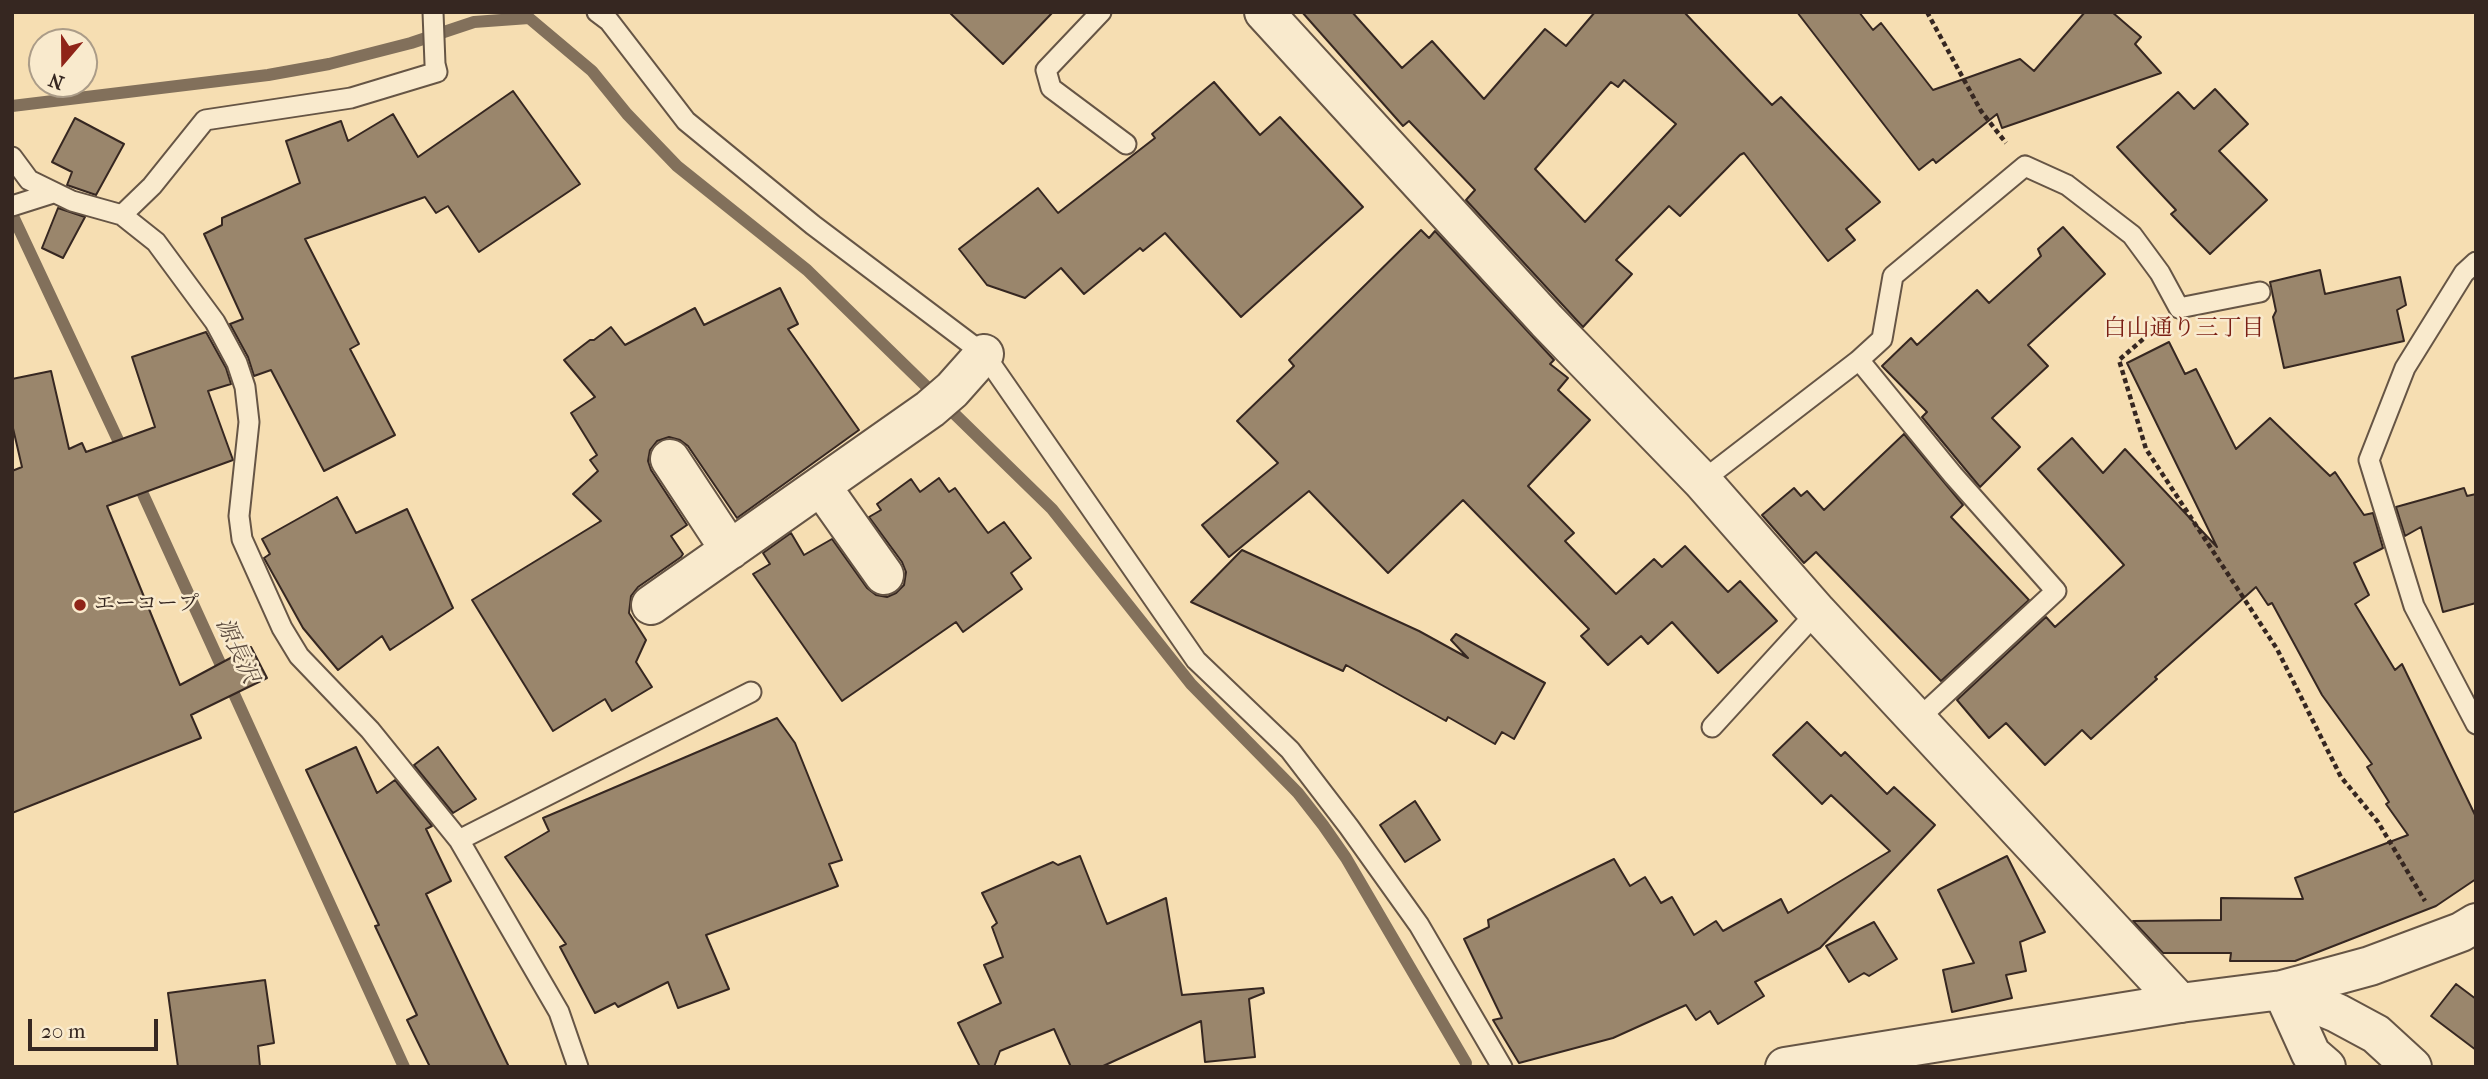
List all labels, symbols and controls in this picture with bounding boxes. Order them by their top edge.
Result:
north arrow [28,28,98,98]
text: N [46,68,67,94]
district label: 白山通り三丁目 [2104,315,2264,343]
place label: エーコープ [94,592,199,618]
marker: エーコープ [72,597,88,613]
water label: 源長沢 [209,614,263,688]
scale bar [32,1006,161,1050]
text: 20 m [41,1019,85,1043]

